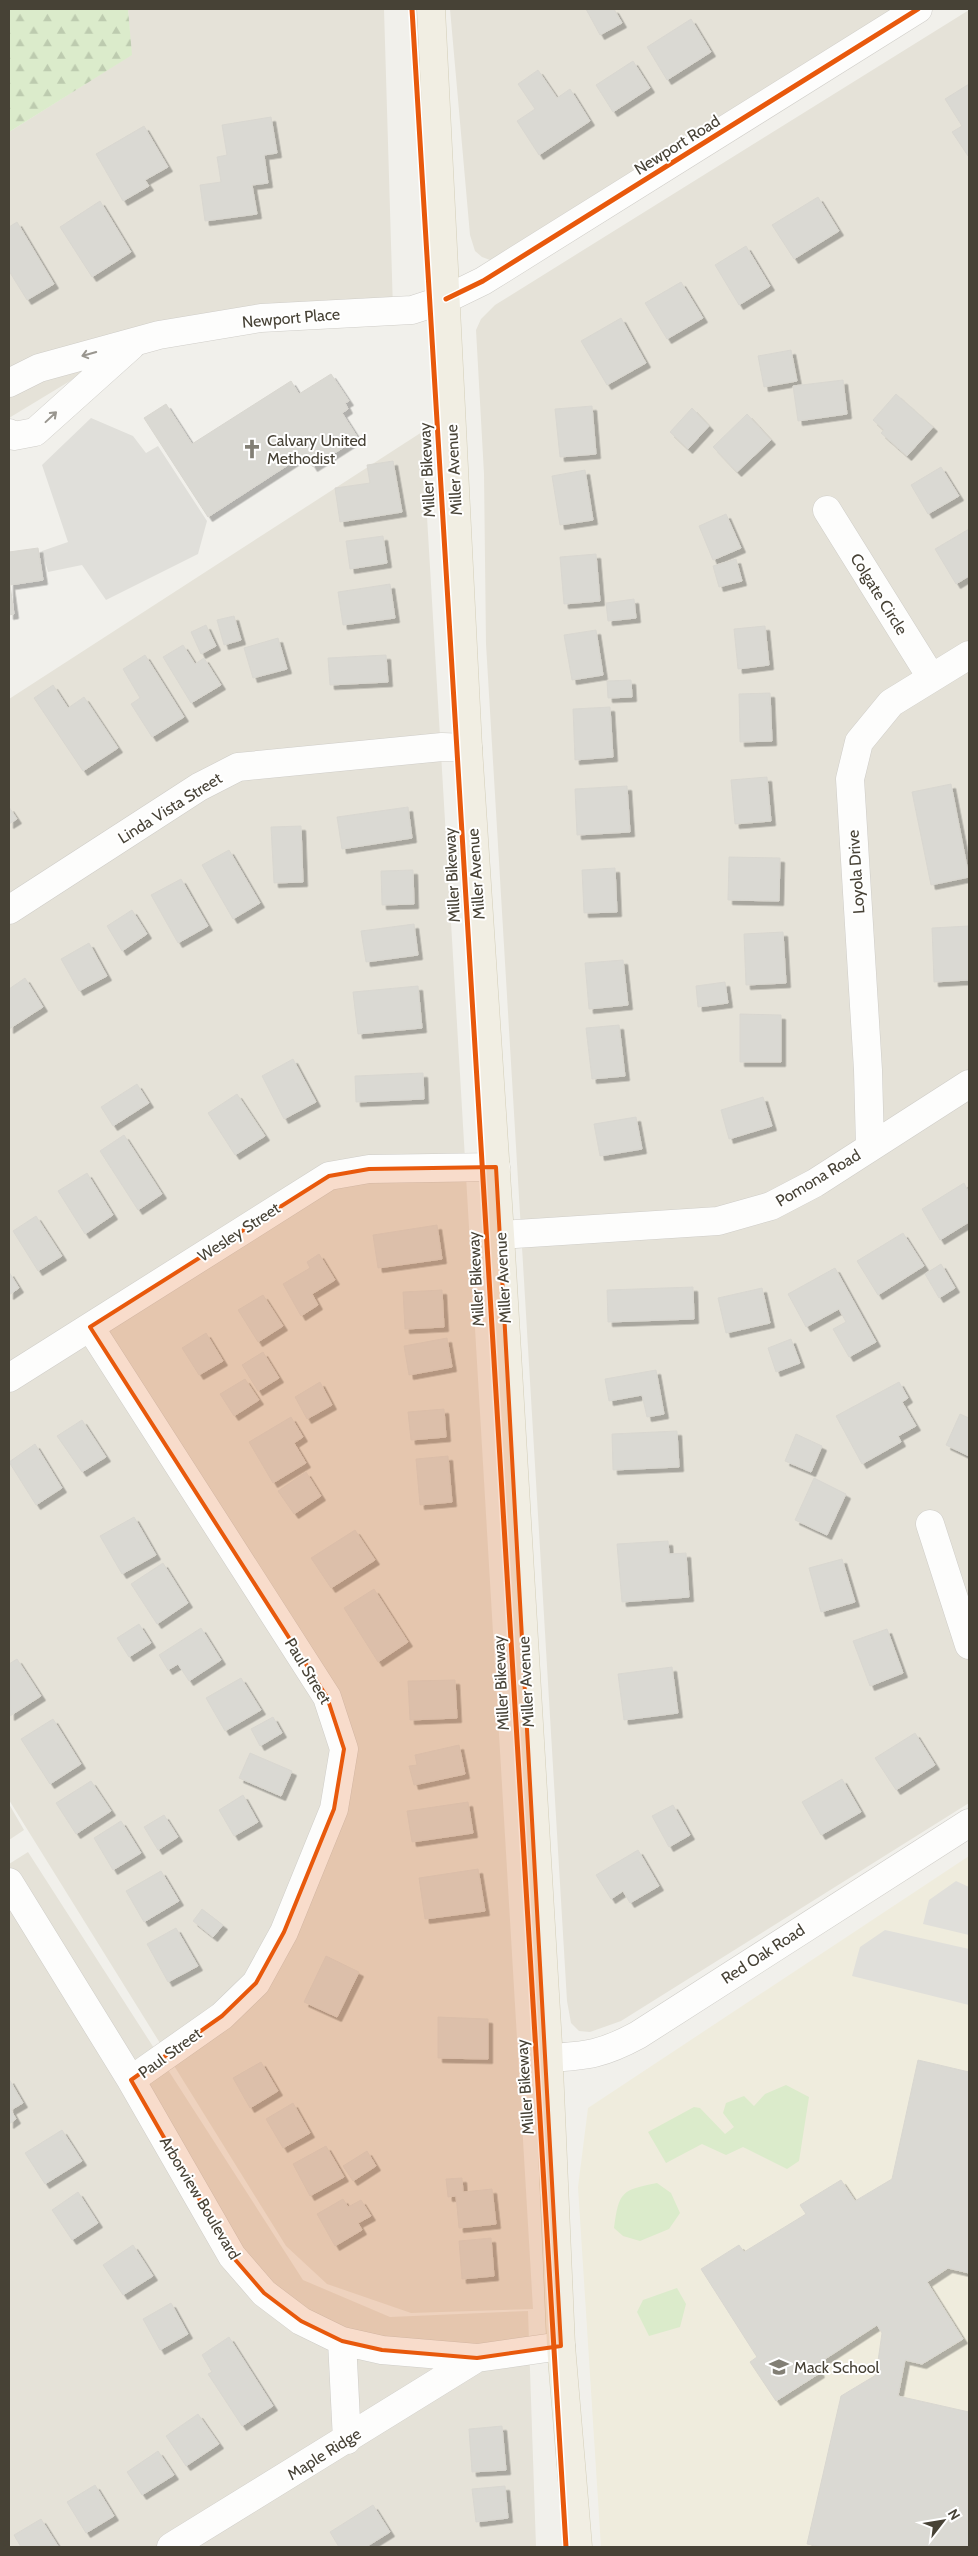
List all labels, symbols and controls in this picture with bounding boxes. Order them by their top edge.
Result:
street label: Newport Road [631,111,723,179]
street label: Newport Place [241,304,341,332]
one-way arrow [81,350,97,360]
one-way arrow [44,411,57,423]
street label: Miller Bikeway [415,422,439,518]
street label: Miller Avenue [442,424,466,516]
place label: Calvary United Methodist [267,431,366,468]
church icon: Calvary United Methodist [241,438,263,460]
street label: Colgate Circle [846,550,912,638]
street label: Linda Vista Street [115,768,226,848]
street label: Miller Bikeway [440,827,464,923]
street label: Miller Avenue [463,828,489,920]
street label: Loyola Drive [844,829,868,915]
street label: Pomona Road [772,1145,864,1211]
street label: Wesley Street [194,1198,284,1266]
street label: Miller Bikeway [464,1231,488,1327]
street label: Miller Avenue [491,1232,515,1324]
street label: Paul Street [281,1635,335,1708]
street label: Miller Bikeway [489,1635,513,1731]
street label: Miller Avenue [514,1636,538,1728]
street label: Red Oak Road [718,1920,808,1988]
street label: Paul Street [135,2023,206,2082]
street label: Miller Bikeway [512,2039,538,2135]
street label: Arborview Boulevard [156,2133,244,2263]
school or university icon: Mack School [768,2356,790,2378]
place label: Mack School [794,2358,879,2377]
street label: Maple Ridge [284,2424,364,2484]
north arrow [918,2496,968,2546]
text: N [944,2505,964,2523]

